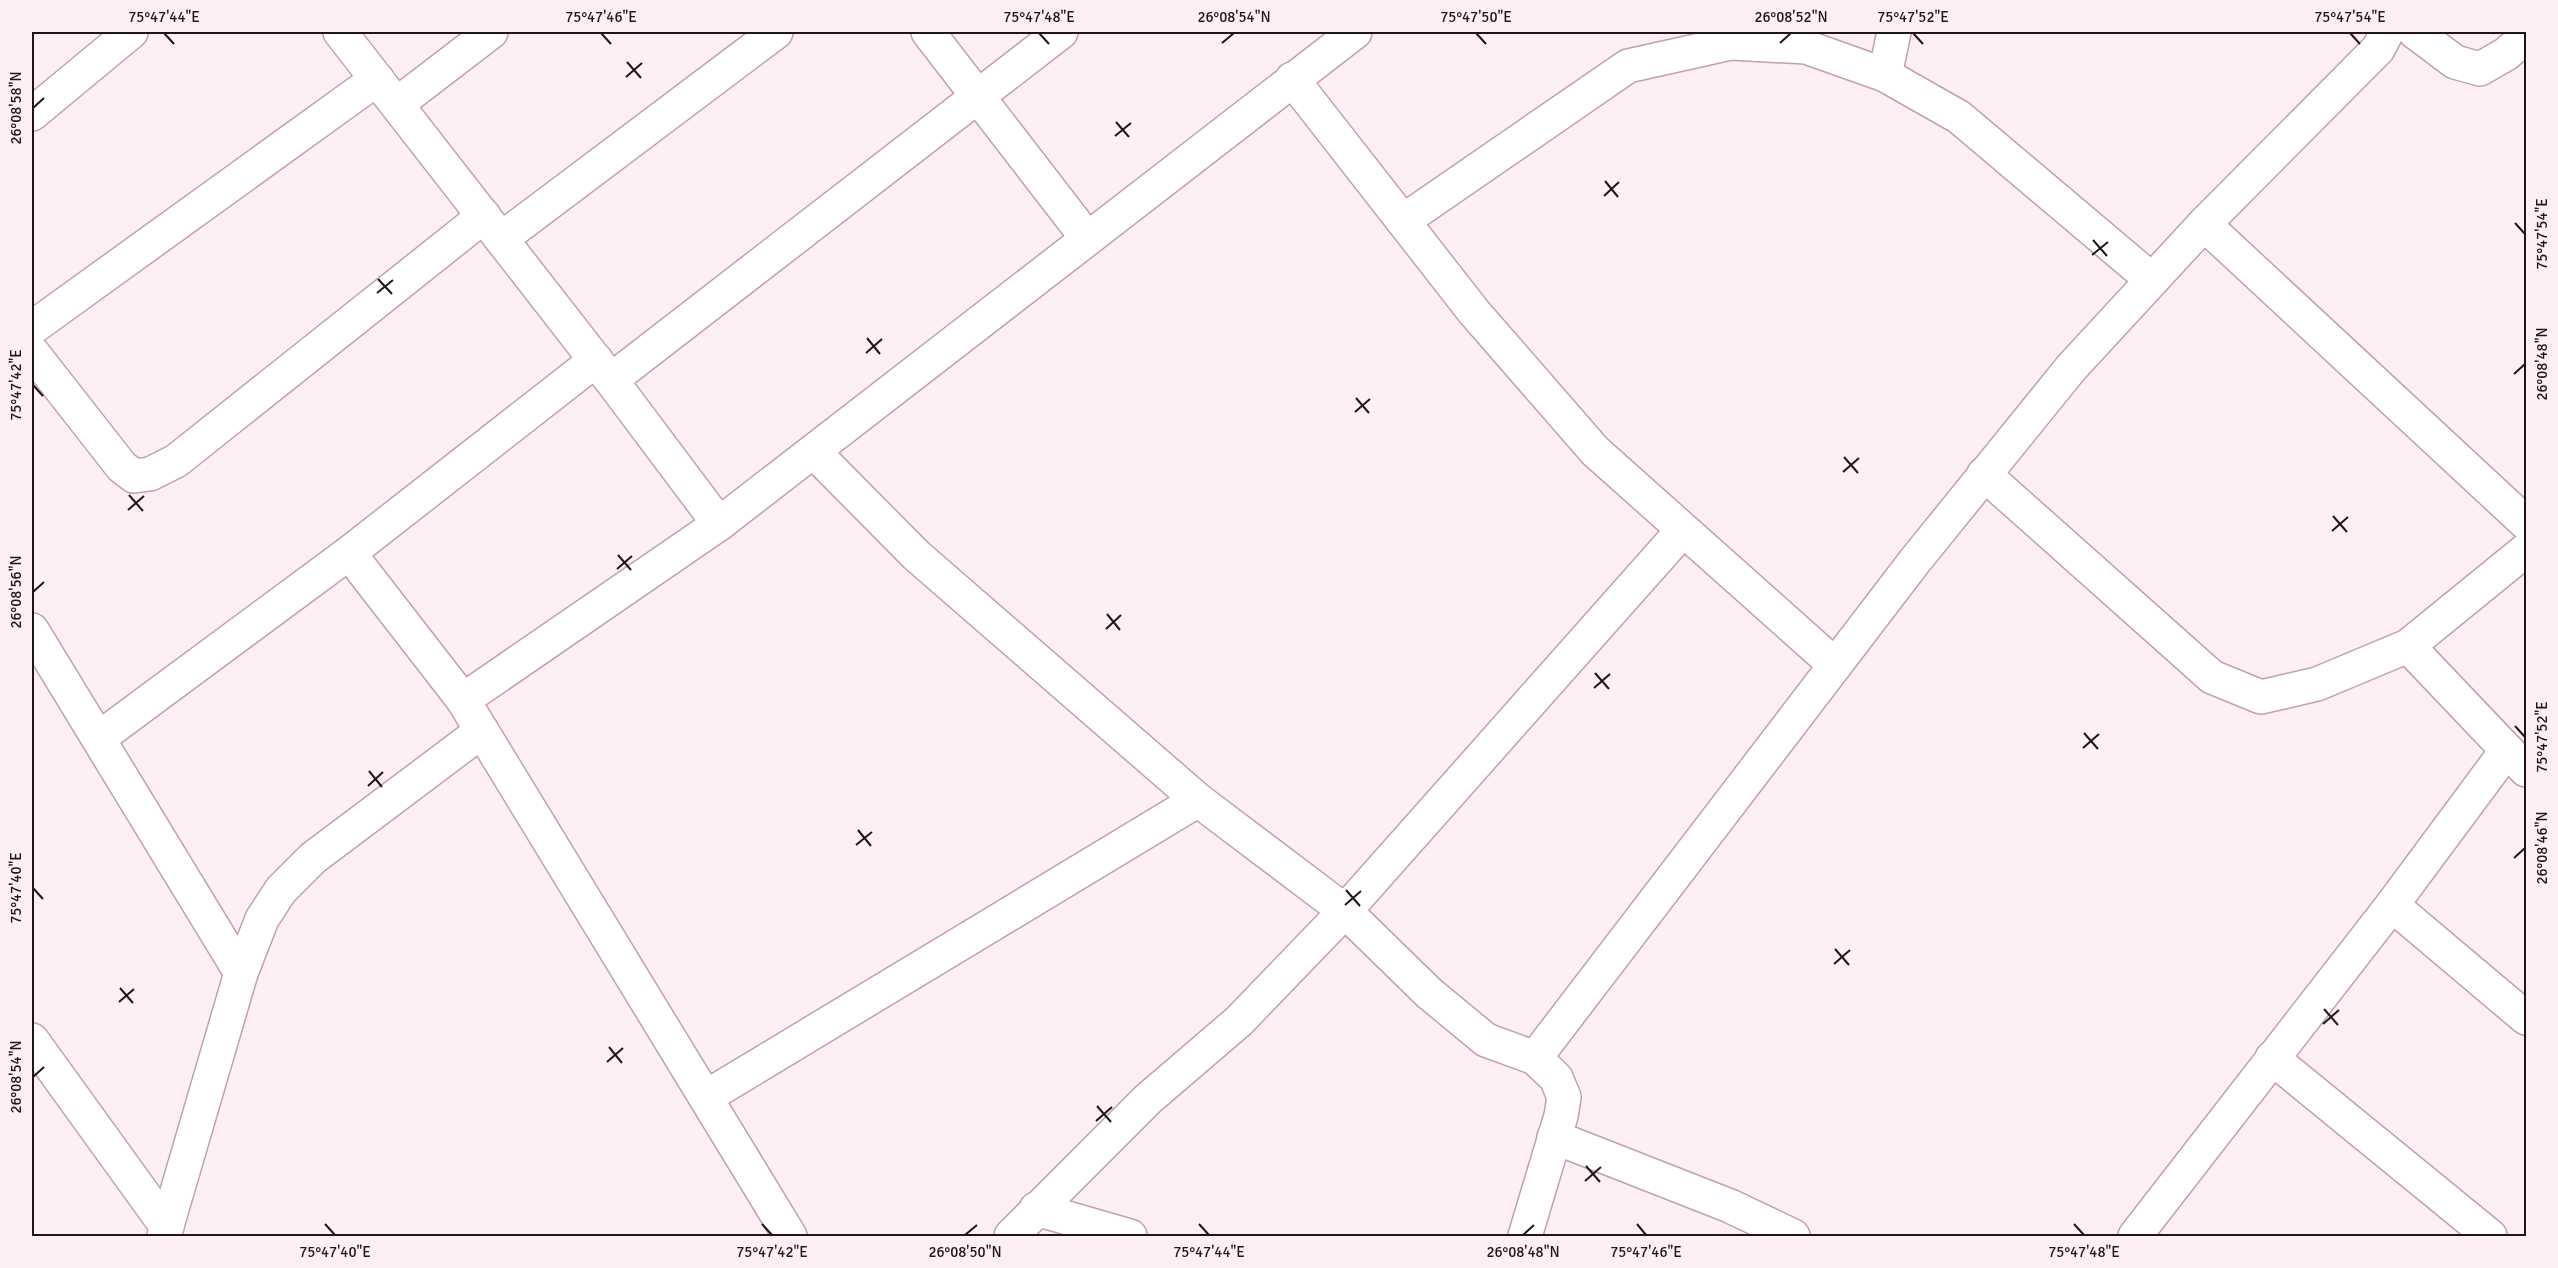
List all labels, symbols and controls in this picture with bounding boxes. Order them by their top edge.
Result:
text: 75°47'44"E [128,8,200,26]
text: 75°47'46"E [565,8,637,26]
text: 75°47'48"E [1003,8,1075,26]
text: 26°08'54"N [1197,8,1271,26]
text: 75°47'50"E [1440,8,1512,26]
text: 26°08'52"N [1754,8,1828,26]
text: 75°47'52"E [1877,8,1949,26]
text: 75°47'54"E [2314,8,2386,26]
text: 26°08'58"N [7,71,25,145]
text: 75°47'54"E [2533,198,2551,270]
text: 26°08'48"N [2533,327,2551,401]
text: 75°47'42"E [7,349,25,421]
text: 26°08'56"N [7,555,25,629]
text: 75°47'52"E [2533,701,2551,773]
text: 26°08'46"N [2533,811,2551,885]
text: 75°47'40"E [7,852,25,924]
text: 26°08'54"N [7,1040,25,1114]
text: 75°47'40"E [299,1243,371,1261]
text: 75°47'42"E [736,1243,808,1261]
text: 26°08'50"N [928,1243,1002,1261]
text: 75°47'44"E [1173,1243,1245,1261]
text: 26°08'48"N [1486,1243,1560,1261]
text: 75°47'46"E [1610,1243,1682,1261]
text: 75°47'48"E [2048,1243,2120,1261]

